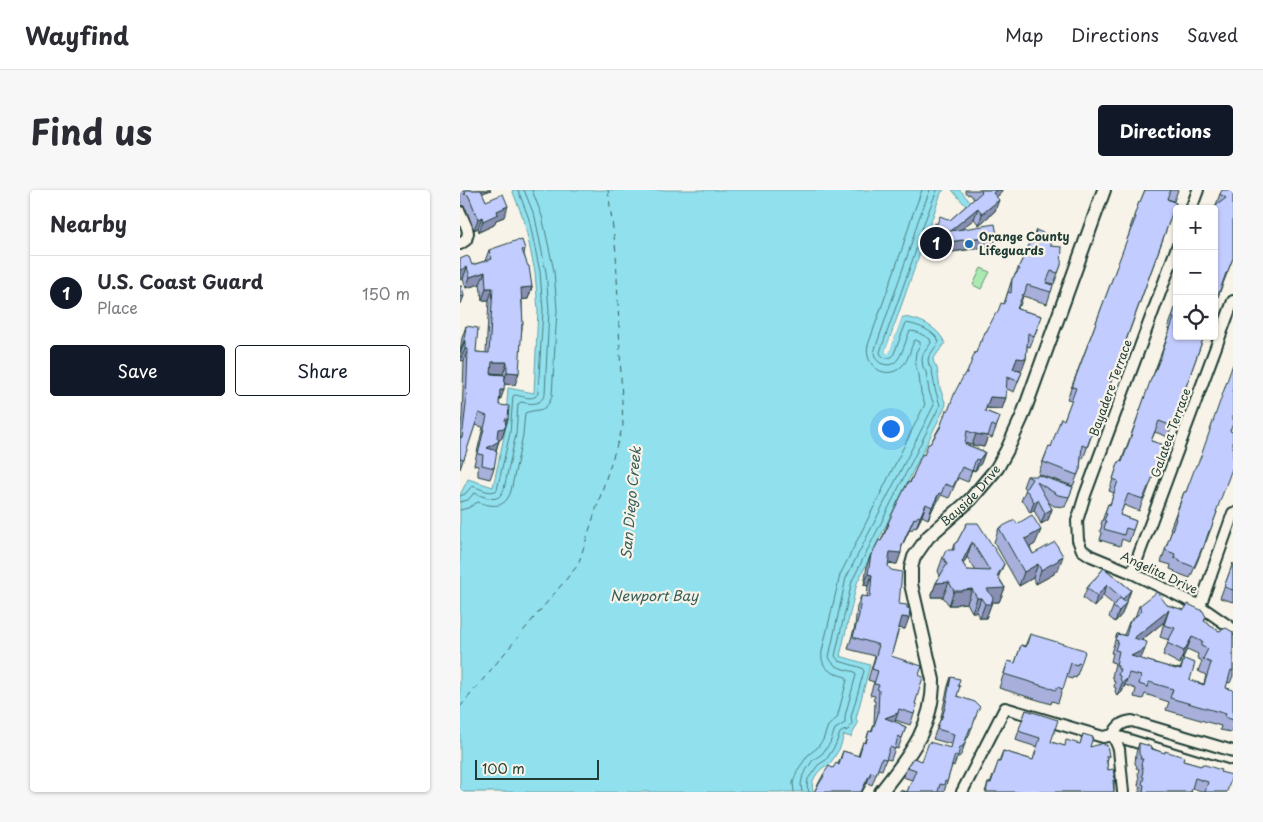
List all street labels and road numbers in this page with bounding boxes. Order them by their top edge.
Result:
street label: Bayadere Terrace [1084,336,1136,439]
street label: Galatea Terrace [1146,385,1195,480]
street label: Bayside Drive [936,460,1004,530]
street label: Angelita Drive [1118,546,1201,598]

